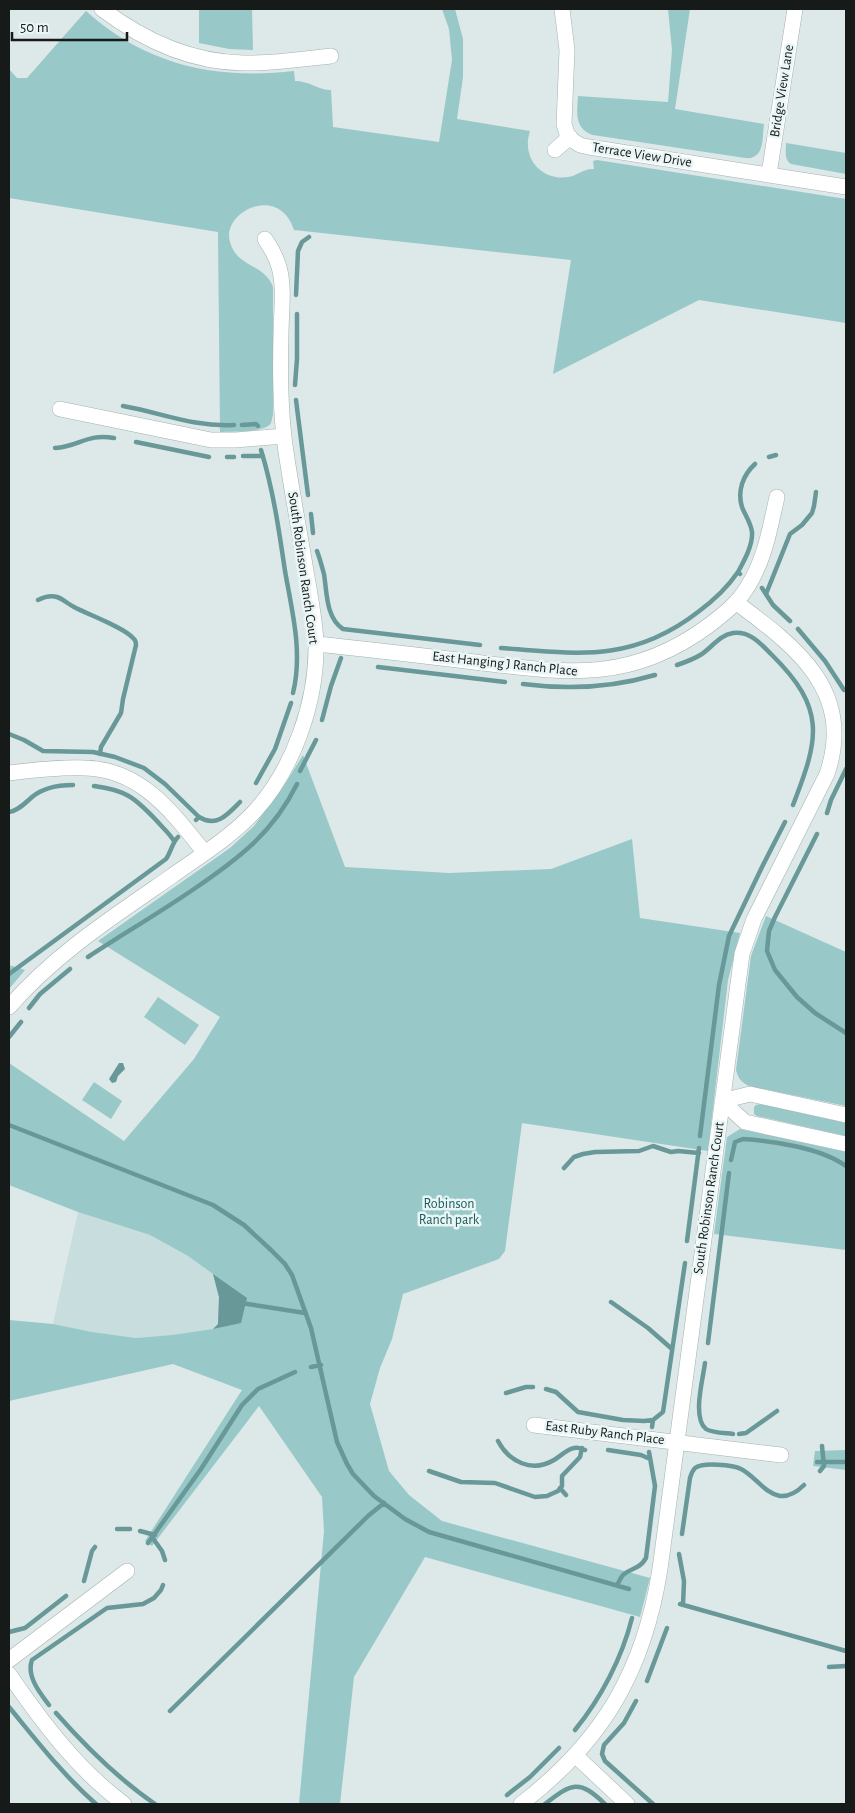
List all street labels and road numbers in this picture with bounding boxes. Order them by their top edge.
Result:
street label: Bridge View Lane [768,44,796,138]
street label: Terrace View Drive [591,140,693,170]
street label: South Robinson Ranch Court [285,491,321,646]
street label: East Hanging J Ranch Place [432,649,578,679]
street label: South Robinson Ranch Court [691,1120,727,1275]
street label: East Ruby Ranch Place [545,1419,665,1447]

